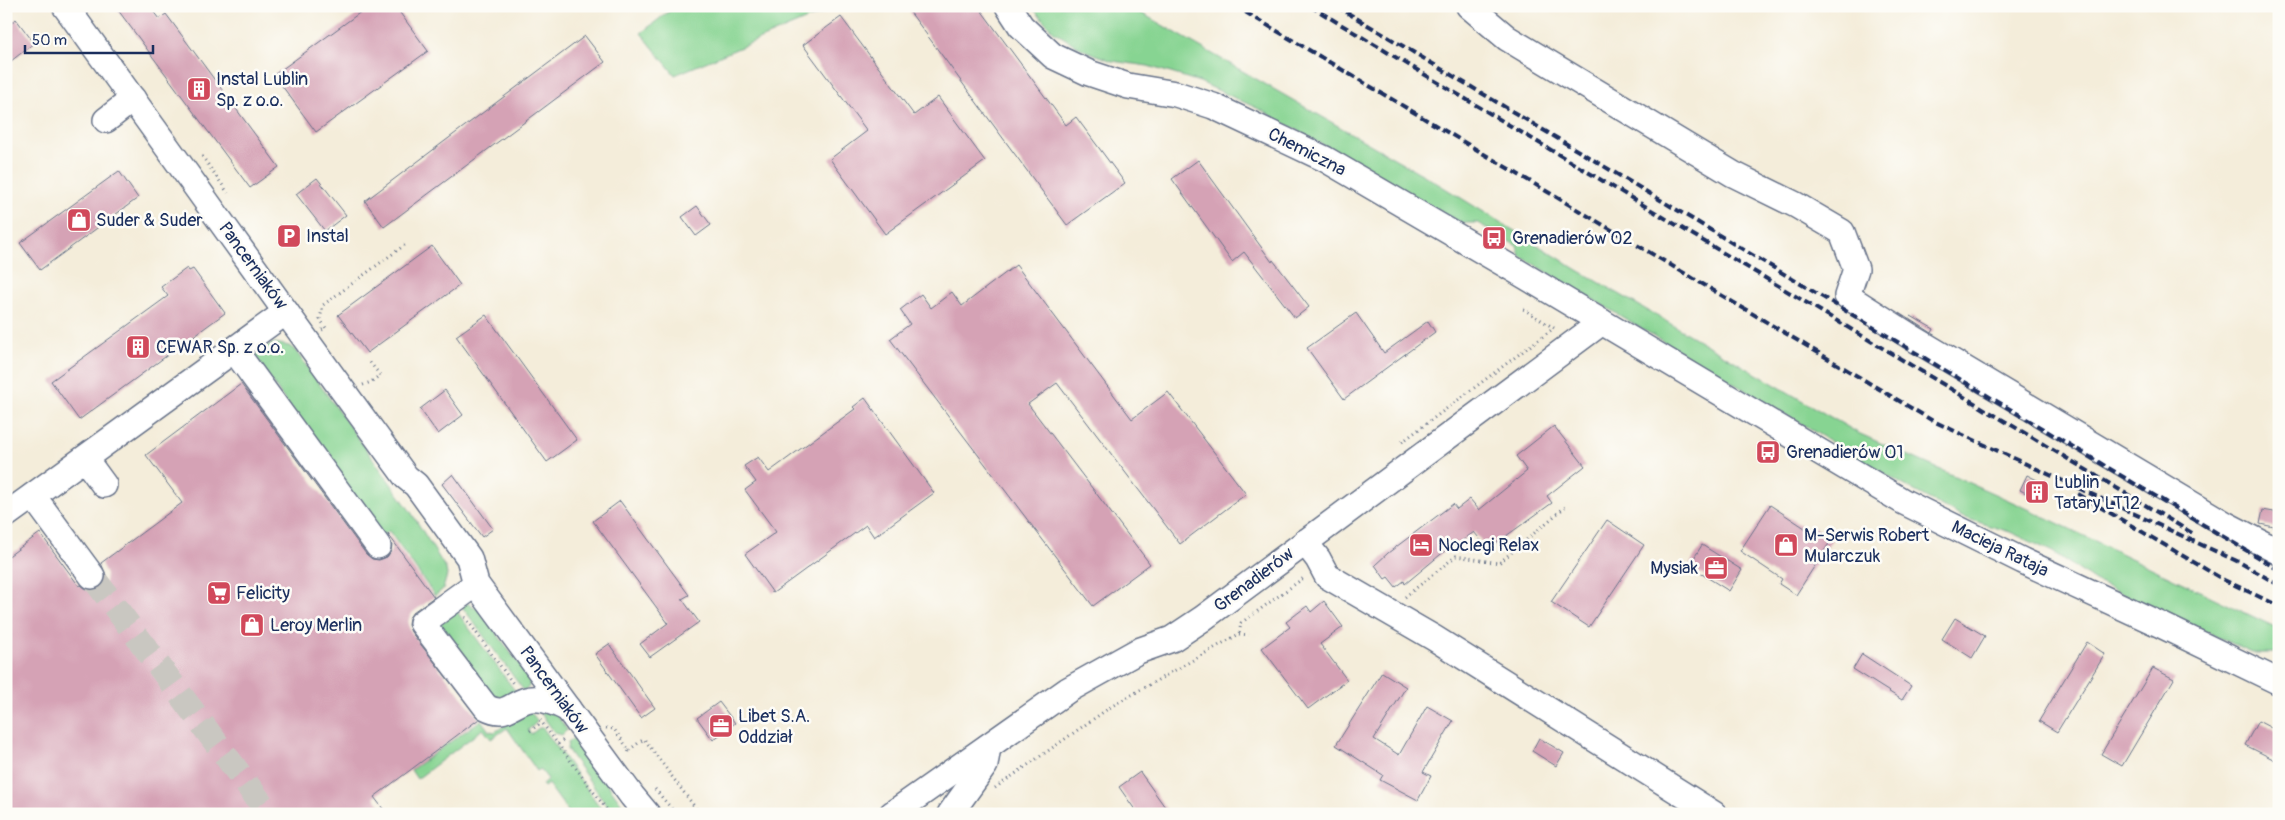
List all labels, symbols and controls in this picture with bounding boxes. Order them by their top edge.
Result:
scale bar [25,22,152,54]
text: 50 m [32,31,67,50]
place label: Instal Lublin Sp. z o.o. [216,68,308,112]
building icon: Instal Lublin Sp. z o.o. [186,76,212,102]
street label: Chemiczna [1264,123,1350,181]
shop icon: Suder & Suder [66,207,92,233]
place label: Suder & Suder [96,209,203,232]
street label: Pancerniaków [213,218,293,314]
parking icon: Instal [276,223,302,249]
place label: Instal [306,225,349,248]
bus stop icon: Grenadierów 02 [1481,225,1507,251]
place label: Grenadierów 02 [1512,227,1633,250]
building icon: CEWAR Sp. z o.o. [125,334,151,360]
place label: CEWAR Sp. z o.o. [156,336,284,359]
bus stop icon: Grenadierów 01 [1755,439,1781,465]
place label: Grenadierów 01 [1786,441,1904,464]
place label: Lublin Tatary LT12 [2054,471,2140,515]
building icon: Lublin Tatary LT12 [2024,479,2050,505]
street label: Macieja Rataja [1948,516,2052,582]
place label: M-Serwis Robert Mularczuk [1804,524,1930,568]
hotel icon: Noclegi Relax [1408,532,1434,558]
shop icon: M-Serwis Robert Mularczuk [1773,532,1799,558]
place label: Noclegi Relax [1438,534,1539,557]
street label: Grenadierów [1209,542,1299,618]
office icon: Mysiak [1703,555,1729,581]
place label: Mysiak [1650,557,1698,580]
supermarket icon: Felicity [206,580,232,606]
place label: Felicity [236,582,290,605]
shop icon: Leroy Merlin [239,612,265,638]
place label: Leroy Merlin [270,614,362,637]
street label: Pancerniaków [514,642,594,738]
place label: Libet S.A. Oddział [738,705,810,749]
office icon: Libet S.A. Oddział [708,713,734,739]

